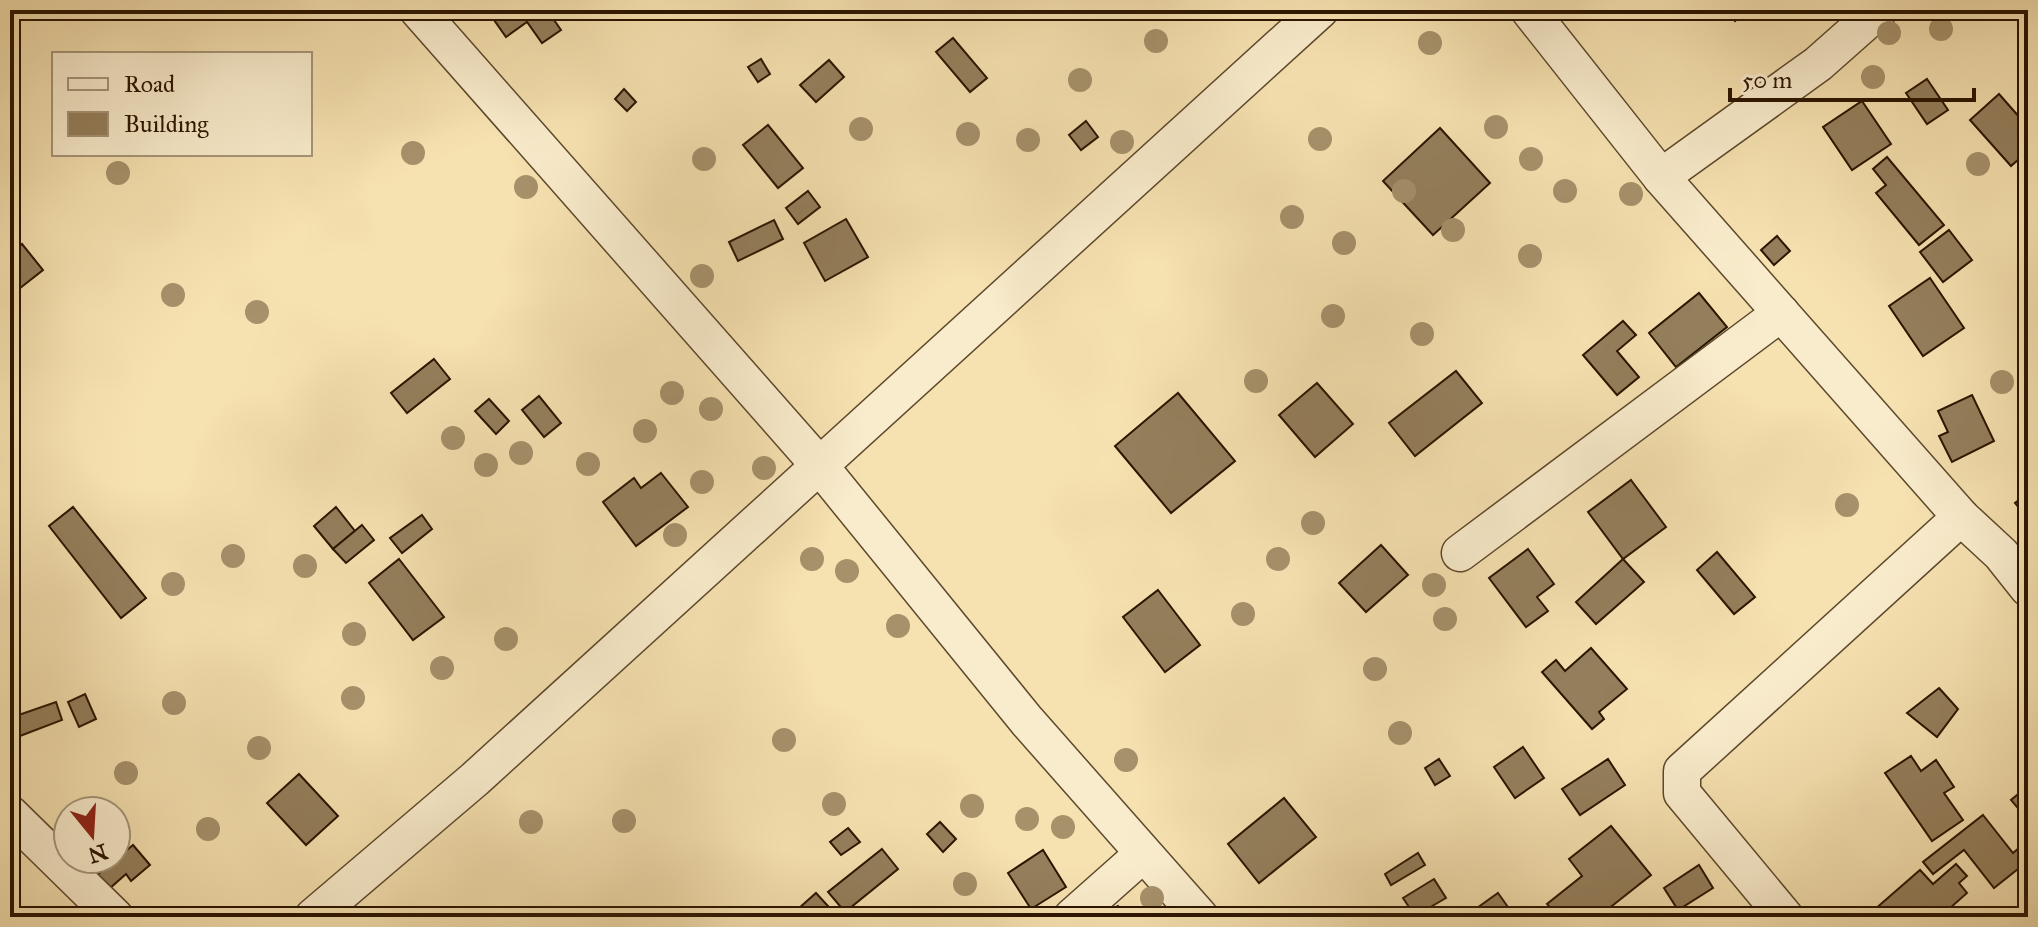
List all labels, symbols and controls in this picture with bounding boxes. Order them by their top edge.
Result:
legend [52,52,312,156]
scale bar [1730,52,1974,102]
text: 50 m [1742,65,1792,95]
text: Road [124,69,175,99]
text: Building [124,109,209,139]
north arrow [52,795,132,875]
text: N [85,838,111,869]

